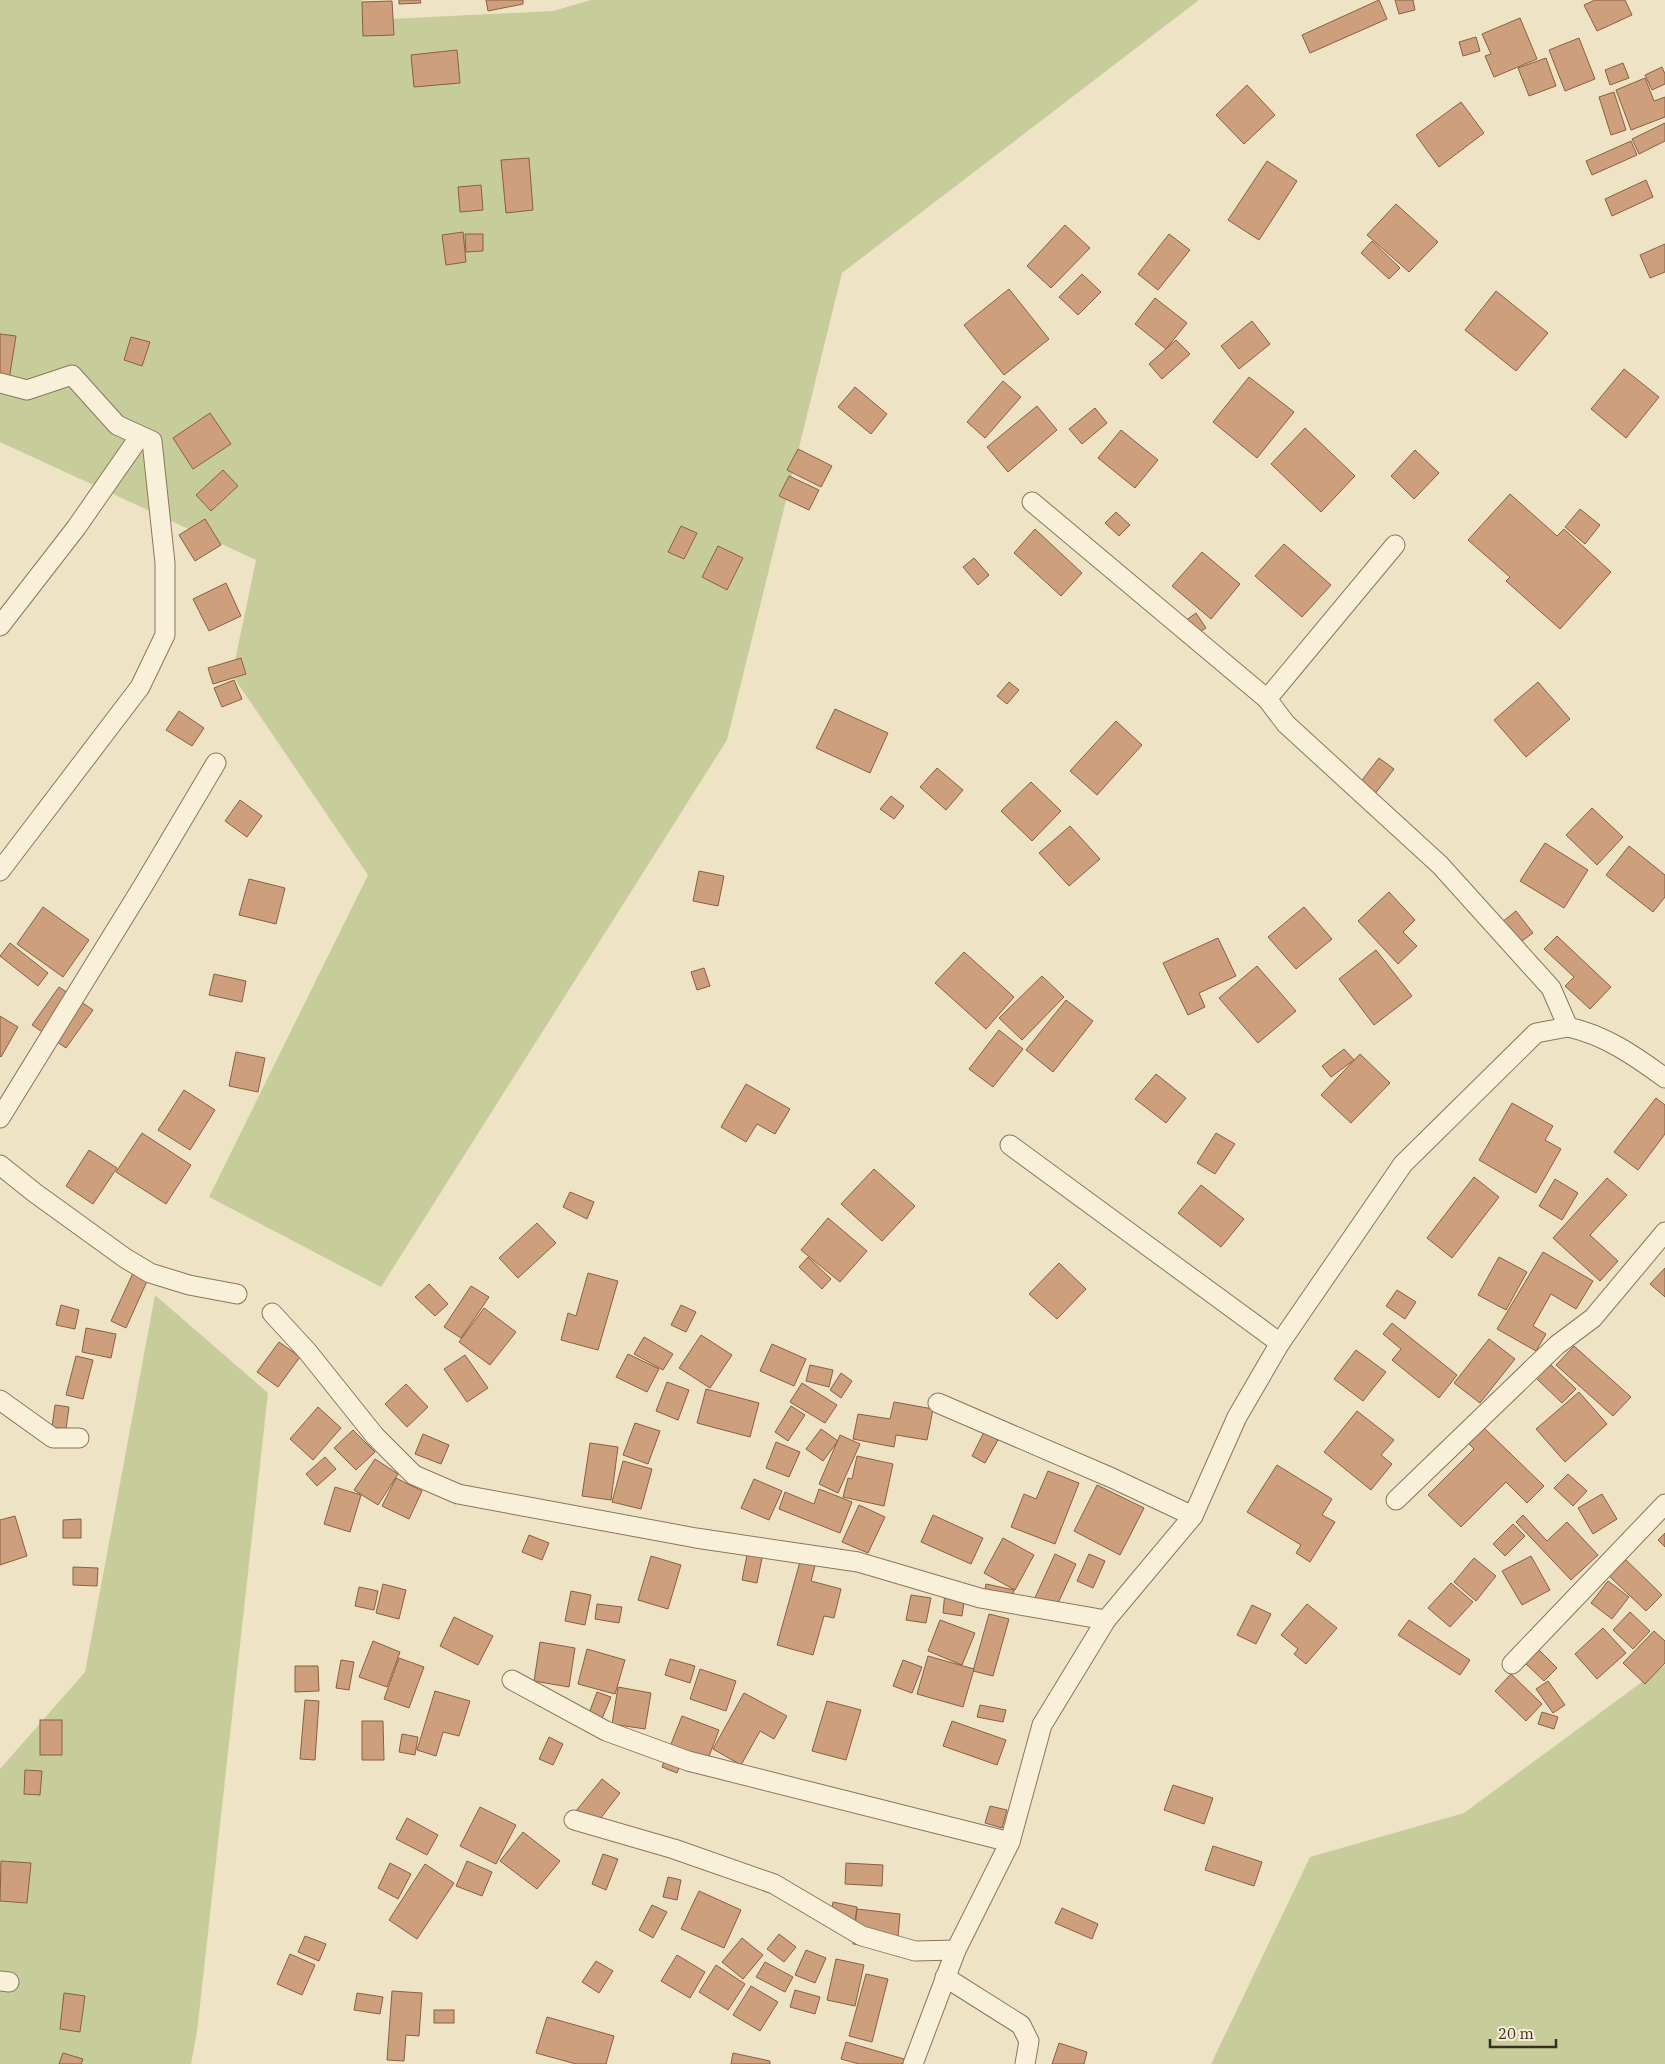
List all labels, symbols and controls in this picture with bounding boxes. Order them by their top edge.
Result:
scale bar [1490,2016,1556,2048]
text: 20 m [1498,2024,1534,2043]

